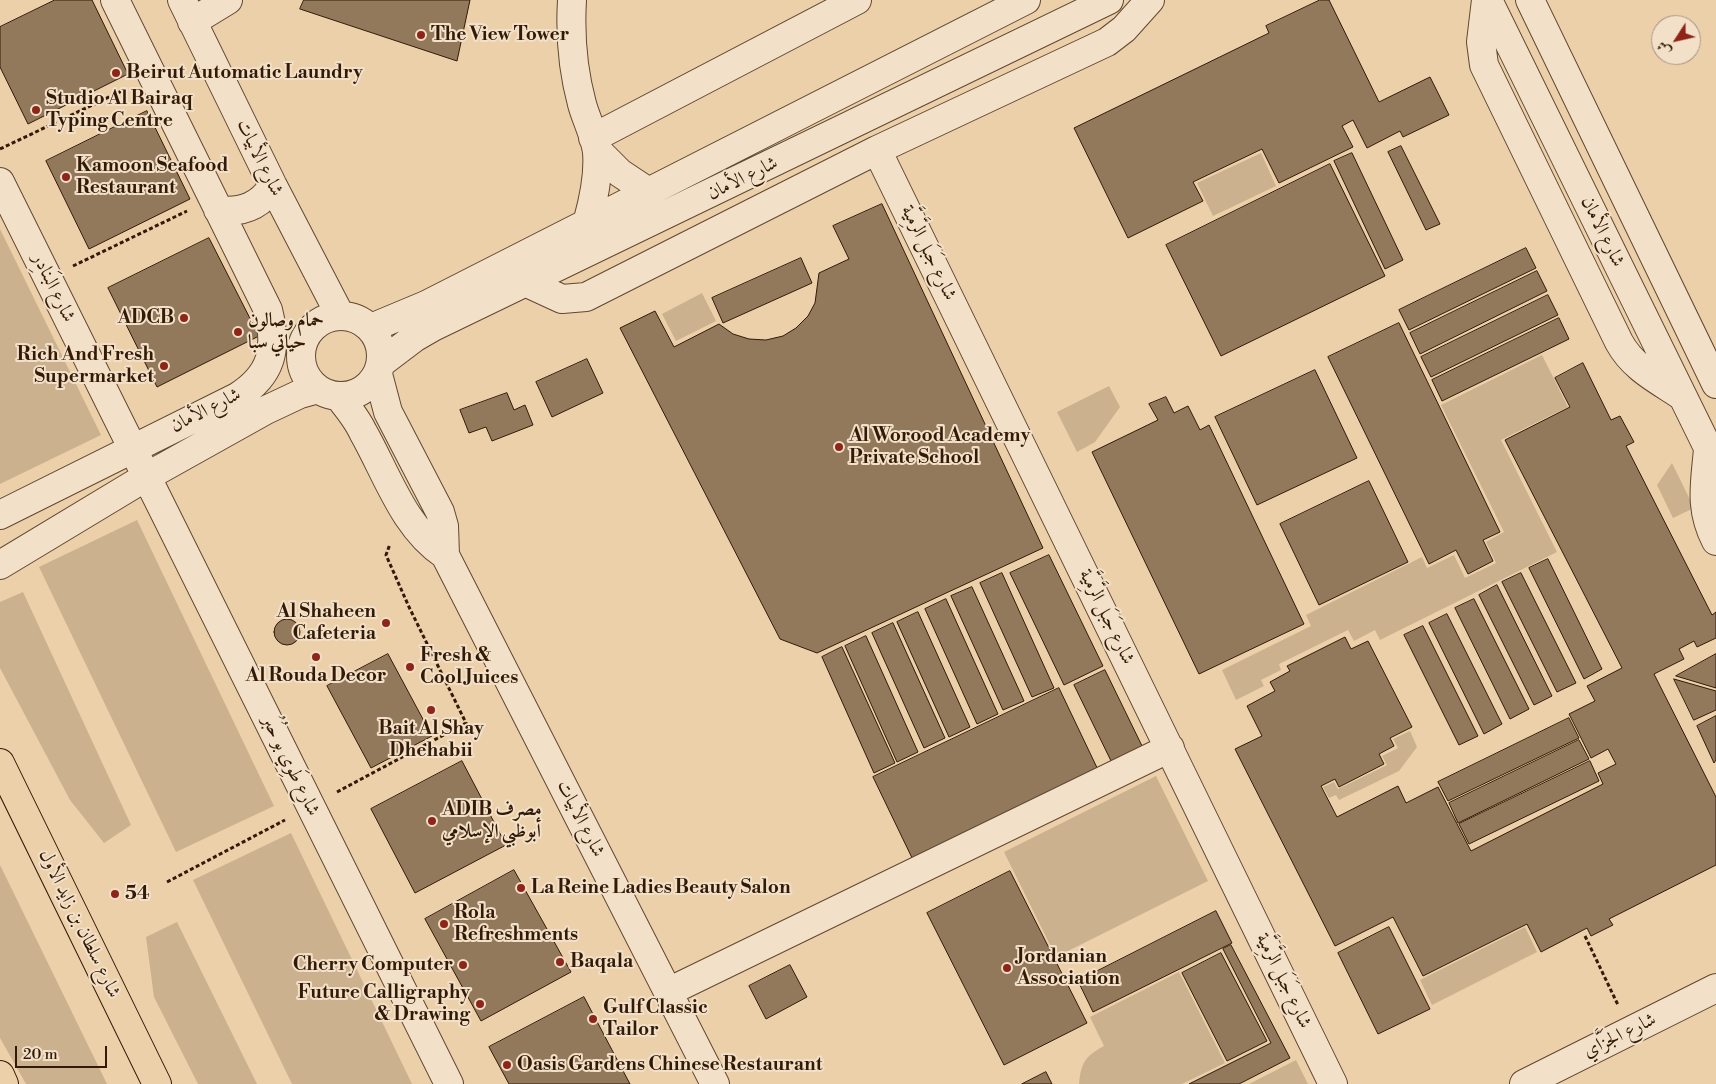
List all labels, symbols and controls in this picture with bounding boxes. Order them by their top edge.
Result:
north arrow [1651,15,1701,65]
place label: The View Tower [431,24,569,46]
marker: The View Tower [415,29,427,41]
text: ش [1653,37,1676,59]
place label: Beirut Automatic Laundry [126,62,363,84]
marker: Beirut Automatic Laundry [110,67,122,79]
place label: Studio Al Bairaq Typing Centre [46,88,193,132]
marker: Studio Al Bairaq Typing Centre [30,104,42,116]
street label: شارع الأبيات [231,116,287,200]
street label: شارع الأمان [704,152,782,206]
place label: Kamoon Seafood Restaurant [76,155,229,199]
marker: Kamoon Seafood Restaurant [60,171,72,183]
street label: شارع الأمان [1575,193,1629,271]
street label: شارع جَبَل الرَّمِيَّة [895,202,961,304]
street label: شارع البَنادِر [27,250,79,326]
place label: ADCB [117,307,174,329]
place label: حمام وصالون حياتي سبا [248,310,324,354]
marker: ADCB [178,312,190,324]
marker: حمام وصالون حياتي سبا [232,326,244,338]
place label: Rich And Fresh Supermarket [17,344,154,388]
marker: Rich And Fresh Supermarket [158,360,170,372]
street label: شارع الأمان [167,384,245,438]
place label: Al Worood Academy Private School [849,425,1030,469]
marker: Al Worood Academy Private School [833,441,845,453]
street label: شارع جَبَل الرَّمِيَّة [1073,566,1139,668]
place label: Al Shaheen Cafeteria [276,601,376,645]
marker: Al Shaheen Cafeteria [380,617,392,629]
place label: Fresh & Cool Juices [420,645,518,689]
marker: Al Rouda Decor [310,651,322,663]
marker: Fresh & Cool Juices [404,661,416,673]
place label: Al Rouda Decor [246,665,386,687]
marker: Bait Al Shay Dhehabii [425,704,437,716]
street label: شارع طَوِي بو حُبُر [256,712,324,820]
place label: Bait Al Shay Dhehabii [378,718,484,762]
street label: شارع الأبيات [551,777,609,861]
place label: ADIB مصرف أبوظبي الإسلامي [442,799,542,843]
marker: ADIB مصرف أبوظبي الإسلامي [426,815,438,827]
street label: شارع سلطان بن زايد الأول [33,846,125,1002]
place label: La Reine Ladies Beauty Salon [531,877,791,899]
marker: La Reine Ladies Beauty Salon [515,882,527,894]
place label: 54 [125,883,150,905]
marker: 54 [109,888,121,900]
place label: Rola Refreshments [454,902,578,946]
marker: Rola Refreshments [438,918,450,930]
street label: شارع جَبَل الرَّمِيَّة [1250,930,1316,1032]
place label: Jordanian Association [1017,946,1120,990]
place label: Baqala [570,951,633,973]
place label: Cherry Computer [293,954,453,976]
marker: Baqala [554,956,566,968]
marker: Cherry Computer [457,959,469,971]
marker: Jordanian Association [1001,962,1013,974]
place label: Future Calligraphy & Drawing [298,982,470,1026]
place label: Gulf Classic Tailor [603,997,708,1041]
marker: Future Calligraphy & Drawing [474,998,486,1010]
street label: شارع الجَزَّاي [1580,1009,1660,1063]
marker: Gulf Classic Tailor [587,1013,599,1025]
scale bar [18,1036,110,1068]
text: 20 m [23,1045,58,1064]
place label: Oasis Gardens Chinese Restaurant [517,1054,822,1076]
marker: Oasis Gardens Chinese Restaurant [501,1059,513,1071]

